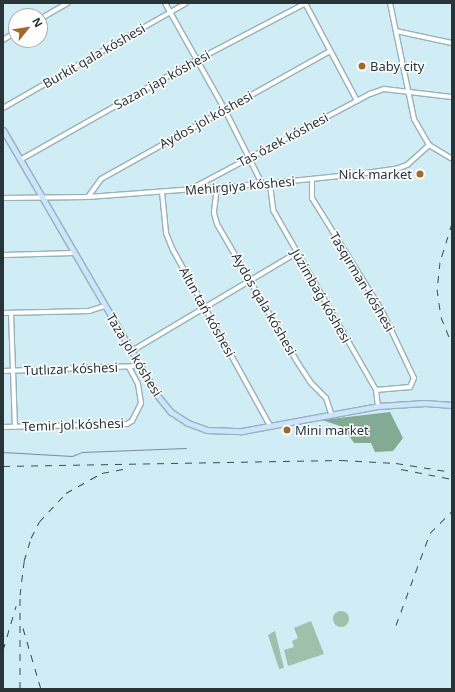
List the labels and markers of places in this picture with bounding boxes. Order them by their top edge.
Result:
place label: Baby city [370,58,424,74]
marker: Baby city [357,61,367,71]
place label: Nick market [338,166,412,182]
marker: Nick market [415,169,425,179]
place label: Mini market [295,422,369,438]
marker: Mini market [282,425,292,435]

